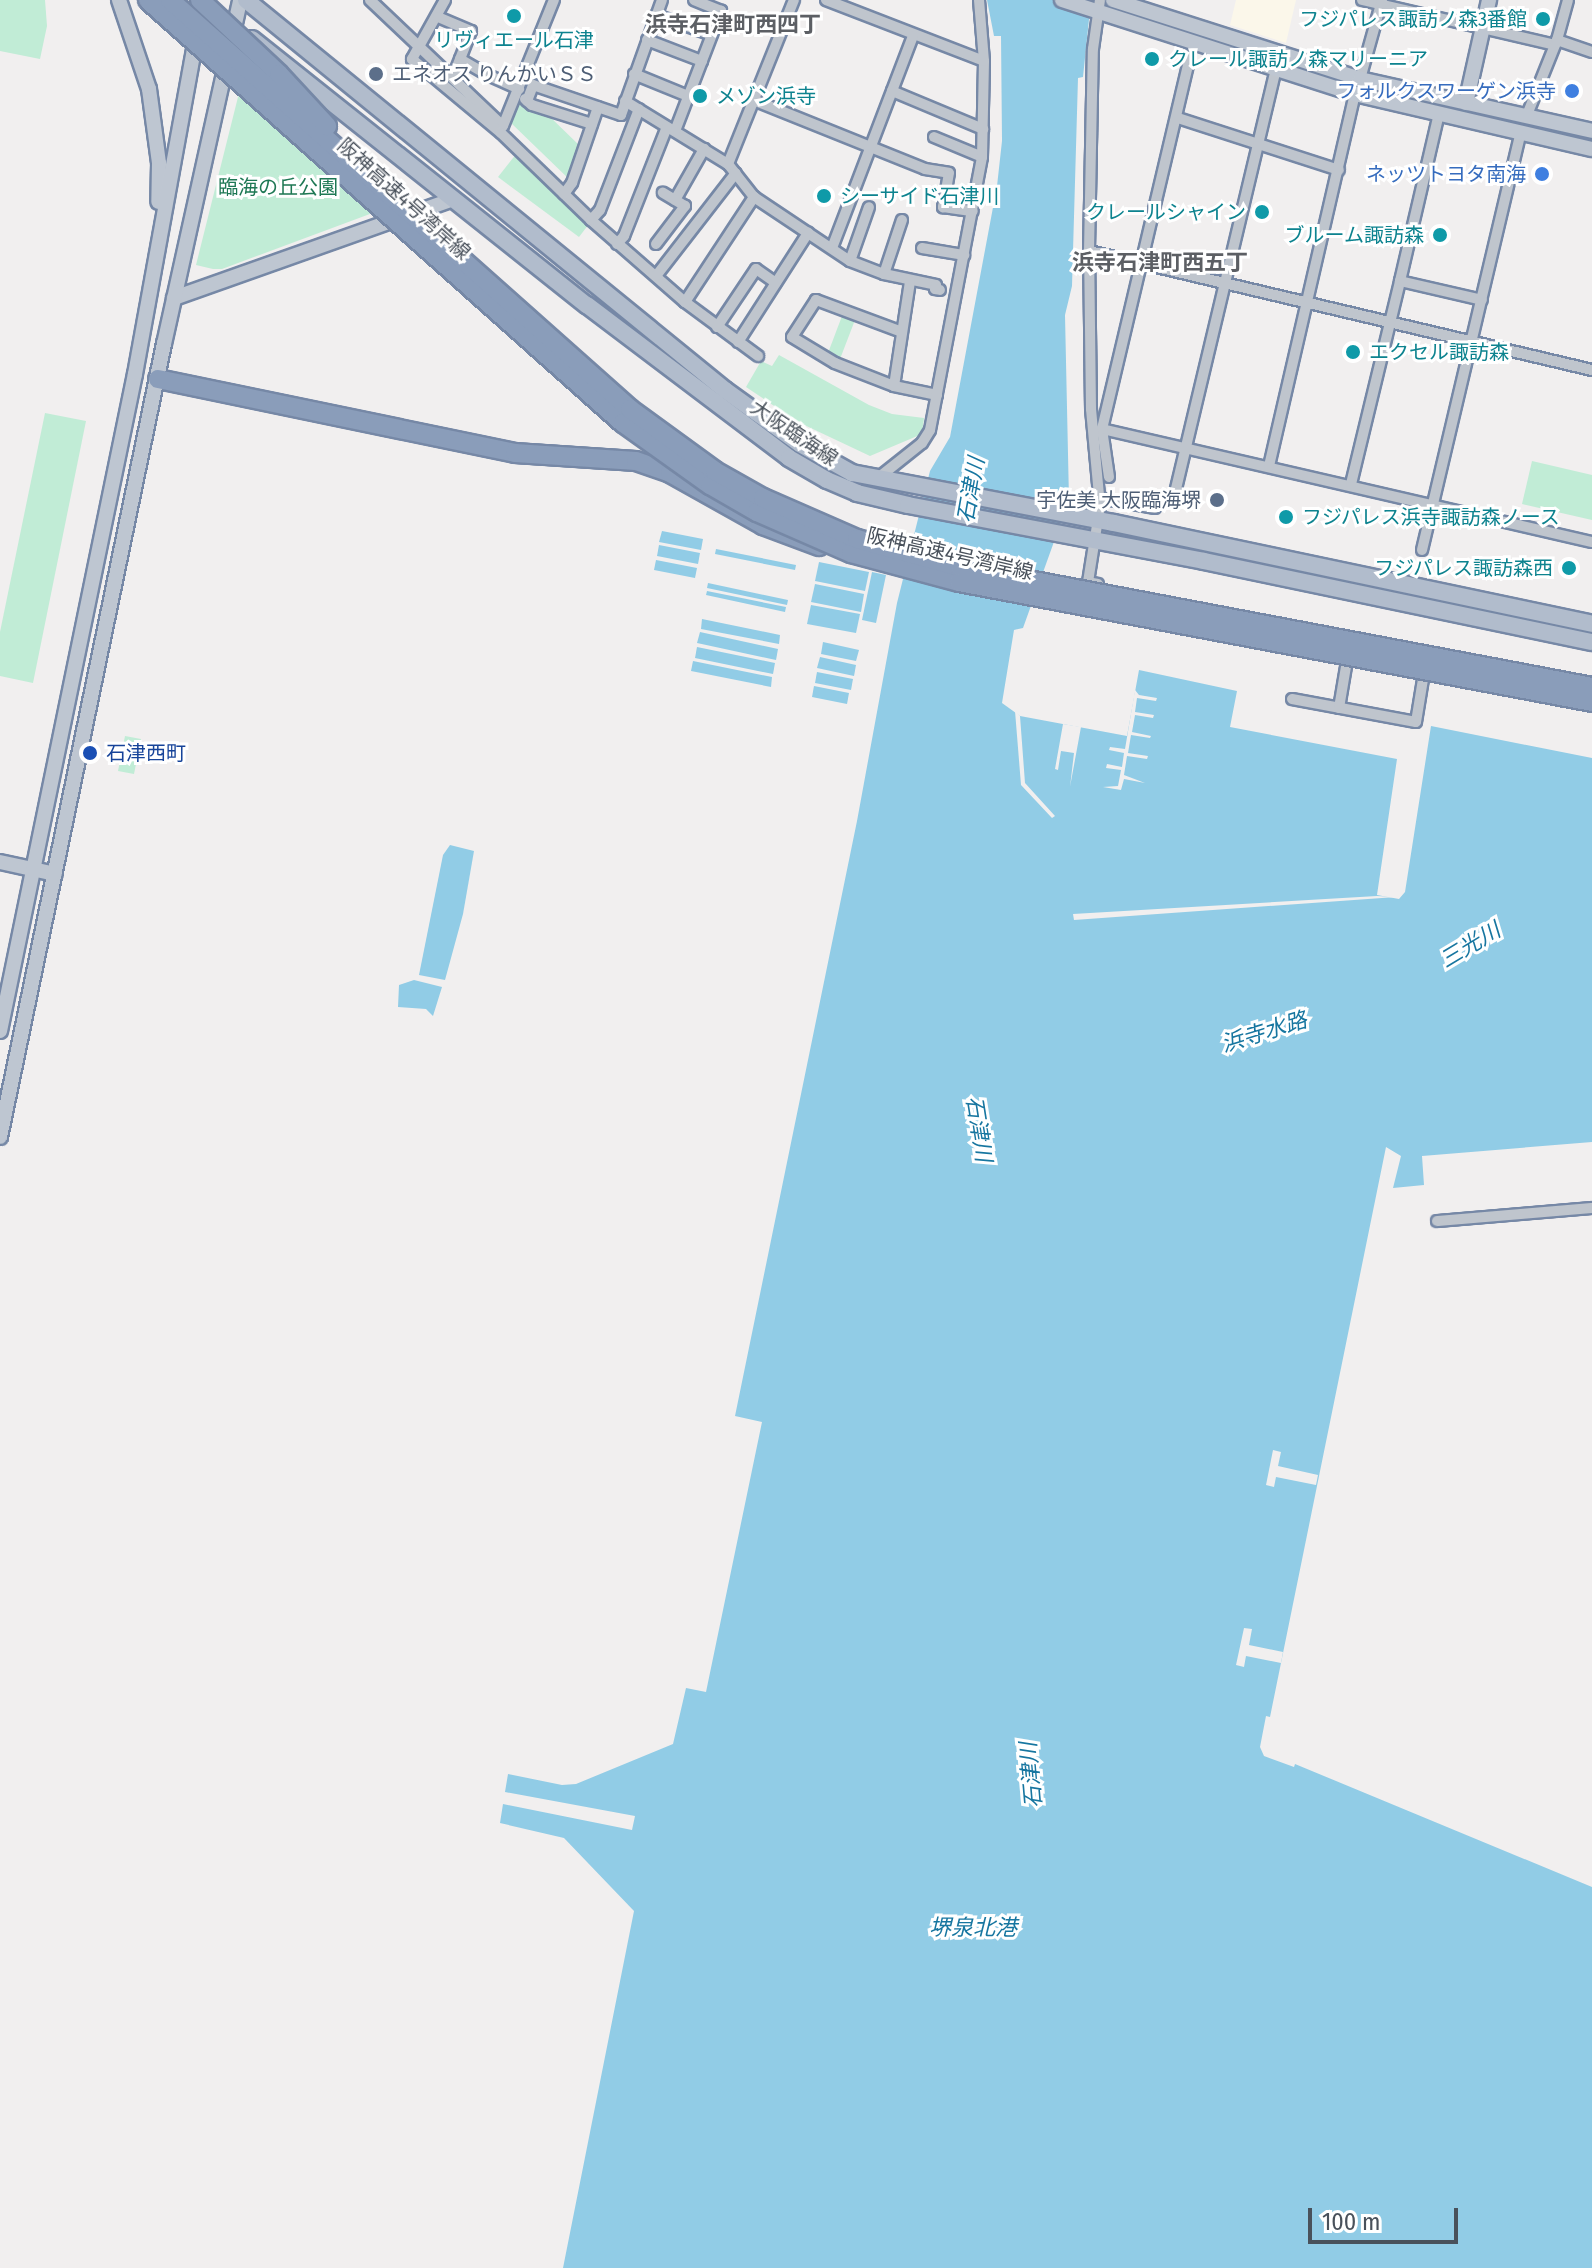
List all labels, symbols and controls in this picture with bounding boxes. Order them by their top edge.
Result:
marker: リヴィエール石津 [505,7,523,25]
place label: フジパレス諏訪ノ森3番館 [1298,7,1527,31]
marker: フジパレス諏訪ノ森3番館 [1534,10,1552,28]
district label: 浜寺石津町西四丁 [645,12,821,38]
place label: リヴィエール石津 [434,28,594,52]
place label: クレール諏訪ノ森マリーニア [1168,47,1428,71]
marker: クレール諏訪ノ森マリーニア [1143,50,1161,68]
place label: エネオス りんかいＳＳ [392,62,597,86]
marker: エネオス りんかいＳＳ [367,65,385,83]
place label: フォルクスワーゲン浜寺 [1336,79,1556,103]
marker: フォルクスワーゲン浜寺 [1563,82,1581,100]
place label: メゾン浜寺 [716,84,816,108]
marker: メゾン浜寺 [691,87,709,105]
street label: 阪神高速4号湾岸線 [333,133,475,265]
place label: ネッツトヨタ南海 [1366,162,1526,186]
marker: ネッツトヨタ南海 [1533,165,1551,183]
park label: 臨海の丘公園 [218,175,338,199]
place label: シーサイド石津川 [840,184,1000,208]
marker: シーサイド石津川 [815,187,833,205]
place label: クレールシャイン [1086,200,1246,224]
marker: クレールシャイン [1253,203,1271,221]
place label: ブルーム諏訪森 [1284,223,1424,247]
marker: ブルーム諏訪森 [1431,226,1449,244]
district label: 浜寺石津町西五丁 [1072,250,1248,276]
place label: エクセル諏訪森 [1369,340,1509,364]
marker: エクセル諏訪森 [1344,343,1362,361]
street label: 大阪臨海線 [746,395,842,471]
water label: 石津川 [952,455,990,525]
place label: 宇佐美 大阪臨海堺 [1036,488,1201,512]
marker: 宇佐美 大阪臨海堺 [1208,491,1226,509]
place label: フジパレス浜寺諏訪森ノース [1302,505,1562,529]
marker: フジパレス浜寺諏訪森ノース [1277,508,1295,526]
street label: 阪神高速4号湾岸線 [865,523,1035,585]
place label: フジパレス諏訪森西 [1373,556,1553,580]
marker: フジパレス諏訪森西 [1560,559,1578,577]
place label: 石津西町 [106,741,186,765]
marker: 石津西町 [81,744,99,762]
water label: 三光川 [1435,917,1505,973]
water label: 浜寺水路 [1218,1007,1310,1057]
water label: 石津川 [961,1094,997,1164]
water label: 石津川 [1015,1741,1047,1809]
water label: 堺泉北港 [929,1915,1017,1941]
scale bar [1312,2192,1462,2242]
text: 100 m [1322,2208,1380,2236]

